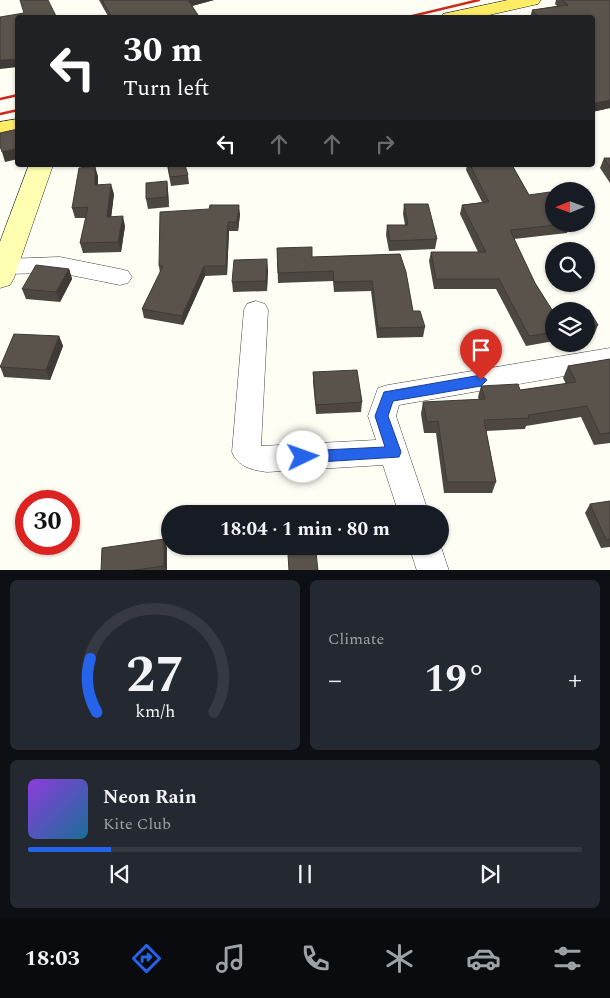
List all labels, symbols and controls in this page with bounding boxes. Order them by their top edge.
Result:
text: 30 m [123,24,203,77]
icon: left [40,35,105,100]
text: Turn left [123,72,209,105]
icon: left [212,130,240,158]
icon: ahead [265,130,293,158]
icon: ahead [318,130,346,158]
icon: right [371,130,399,158]
north arrow [545,182,595,232]
map controls [545,182,595,352]
button: search [545,242,595,292]
button: layers [545,302,595,352]
pin [460,329,502,380]
icon: arrive [467,336,495,364]
position arrow [276,430,328,482]
speed limit sign: 30 [15,490,80,555]
text: 18:04 · 1 min · 80 m [220,515,390,544]
text: Climate [328,627,384,651]
text: 27 [126,636,184,715]
text: 19° [424,651,486,709]
text: − [328,659,342,702]
text: + [568,659,582,702]
text: km/h [135,698,175,725]
text: Neon Rain [103,783,197,812]
text: Kite Club [103,812,171,836]
icon: previous [106,860,134,888]
icon: pause [291,860,319,888]
icon: next [476,860,504,888]
icon: directions [129,941,164,976]
icon: music [213,941,248,976]
icon: phone [298,941,333,976]
icon: climate [382,941,417,976]
icon: car [466,941,501,976]
icon: filters [550,941,585,976]
text: 18:03 [25,942,80,975]

